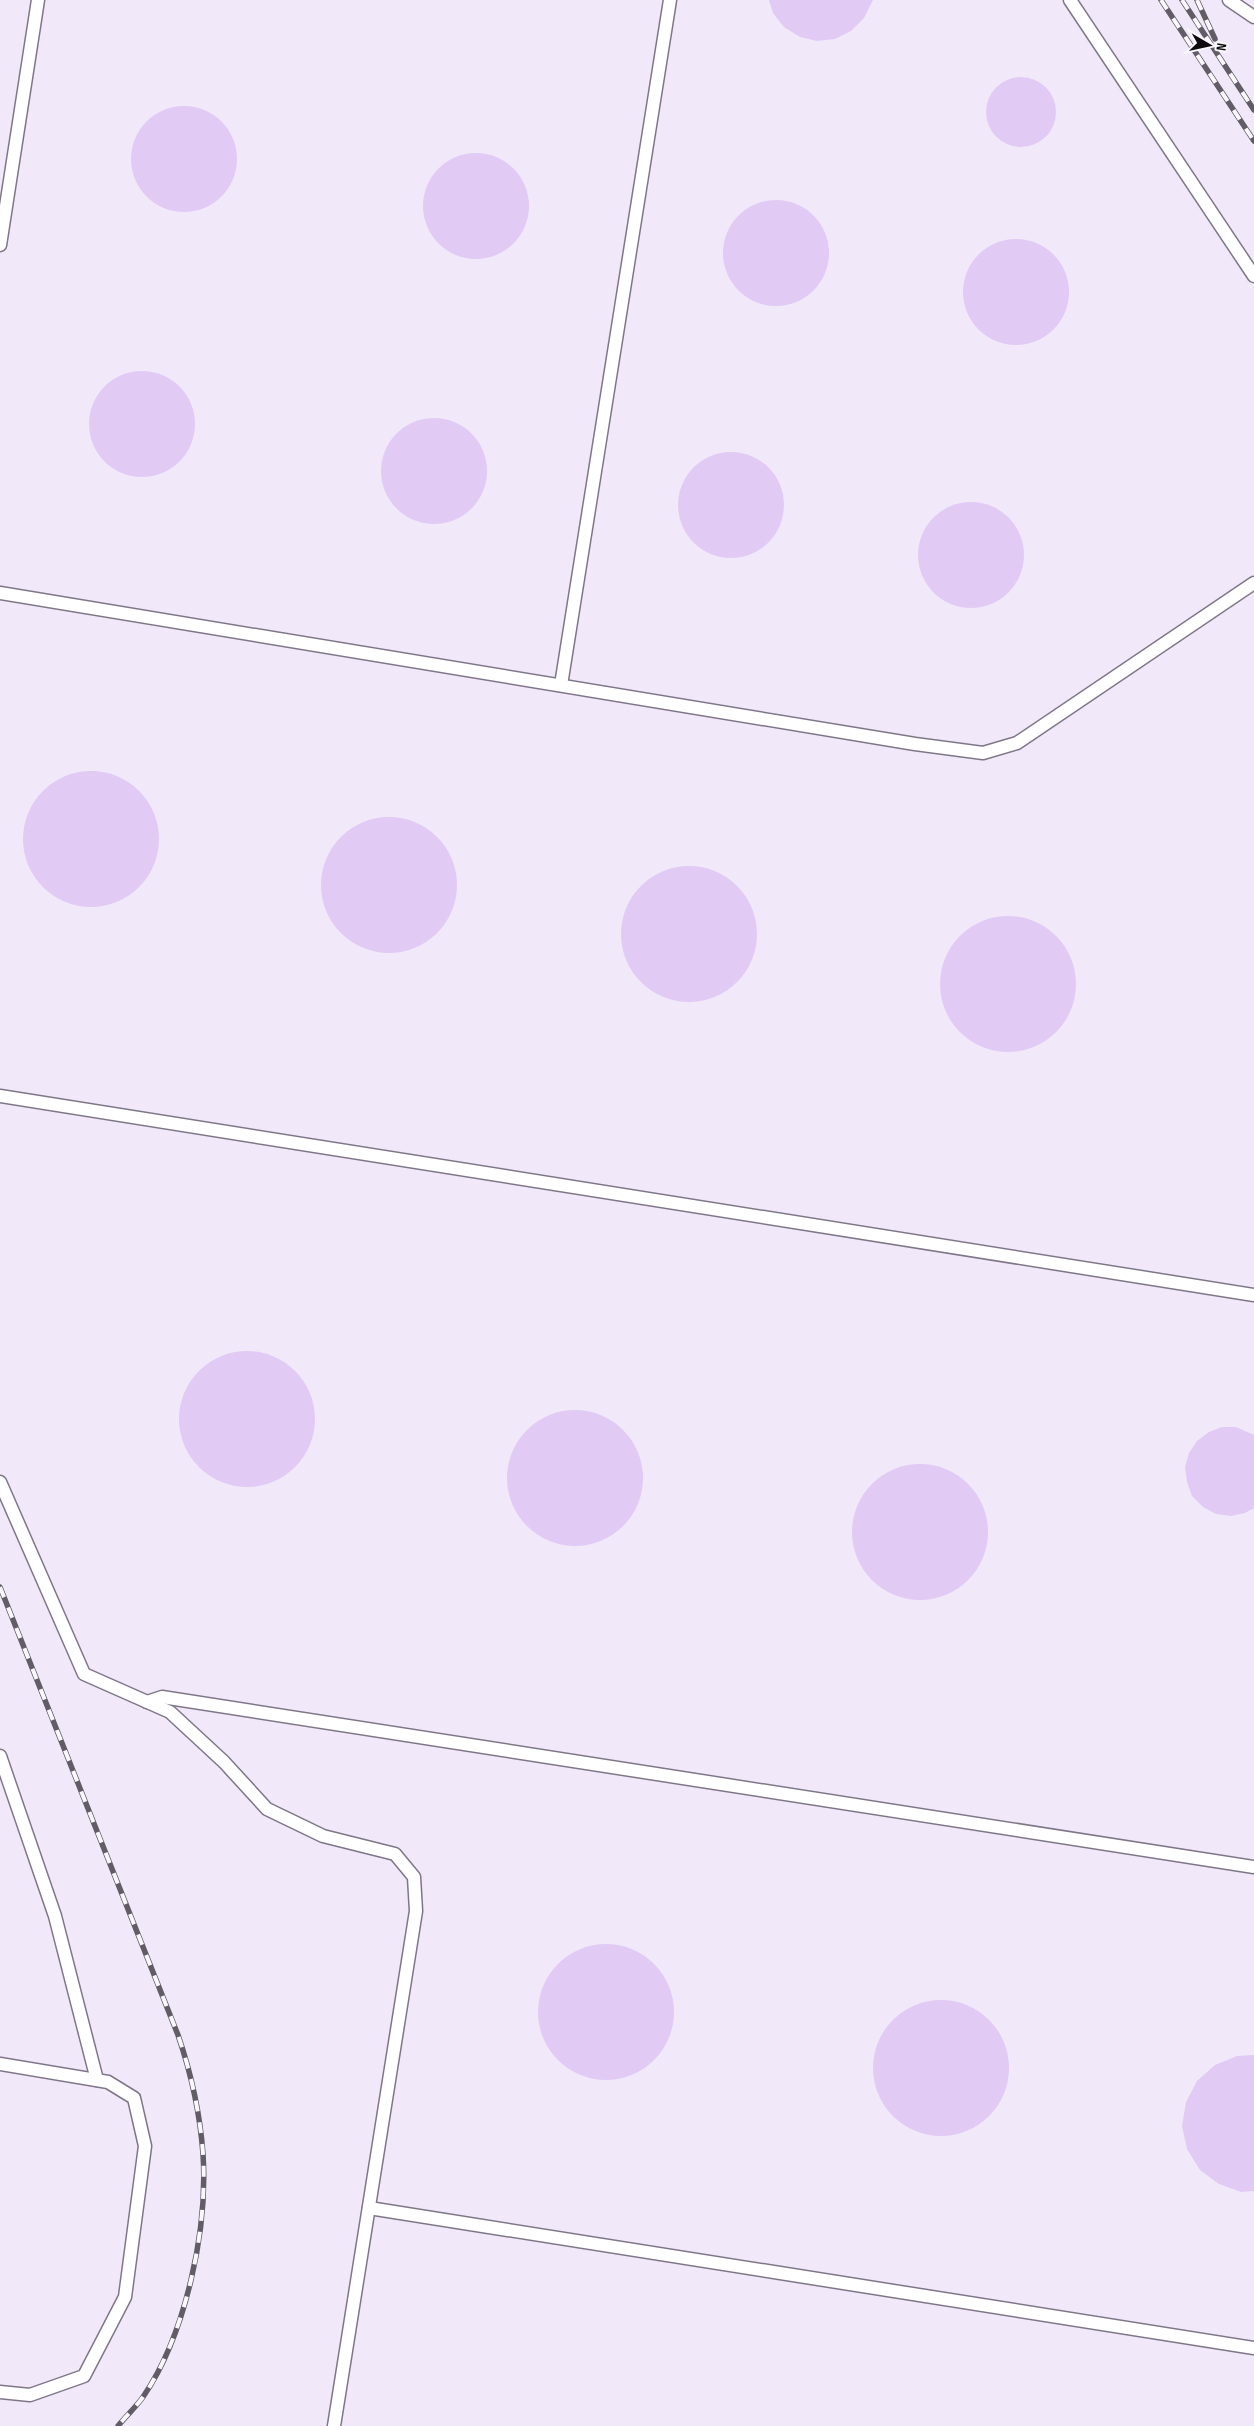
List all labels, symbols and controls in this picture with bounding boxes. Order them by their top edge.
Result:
north arrow [1184,20,1234,70]
text: N [1212,42,1230,52]

